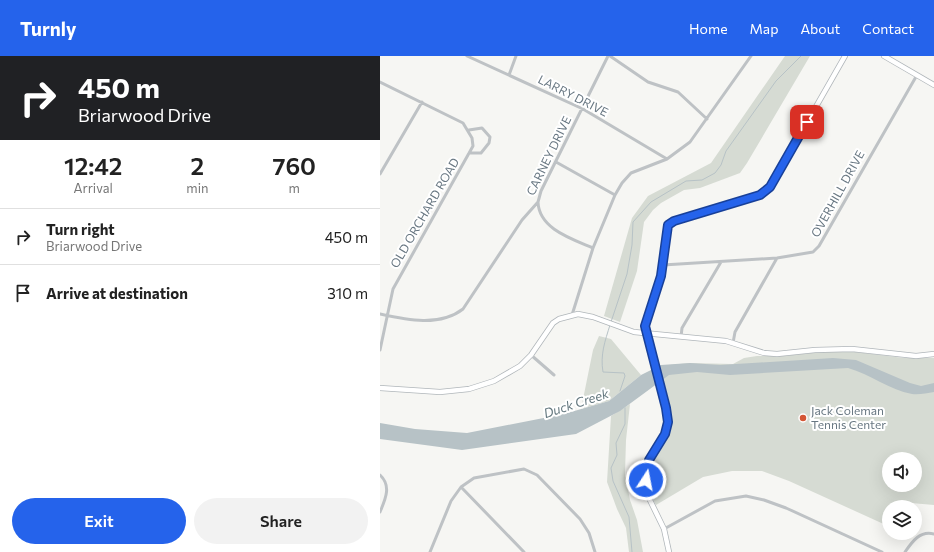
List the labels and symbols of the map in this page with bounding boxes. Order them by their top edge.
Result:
street label: LARRY DRIVE [536,71,611,119]
pin [790,105,824,139]
street label: CARNEY DRIVE [523,114,573,197]
street label: OVERHILL DRIVE [808,148,867,239]
street label: OLD ORCHARD ROAD [387,155,461,270]
water label: Duck Creek [541,385,611,421]
place label: Jack Coleman Tennis Center [811,403,886,431]
marker: Jack Coleman Tennis Center [798,413,808,423]
position arrow [625,459,667,501]

